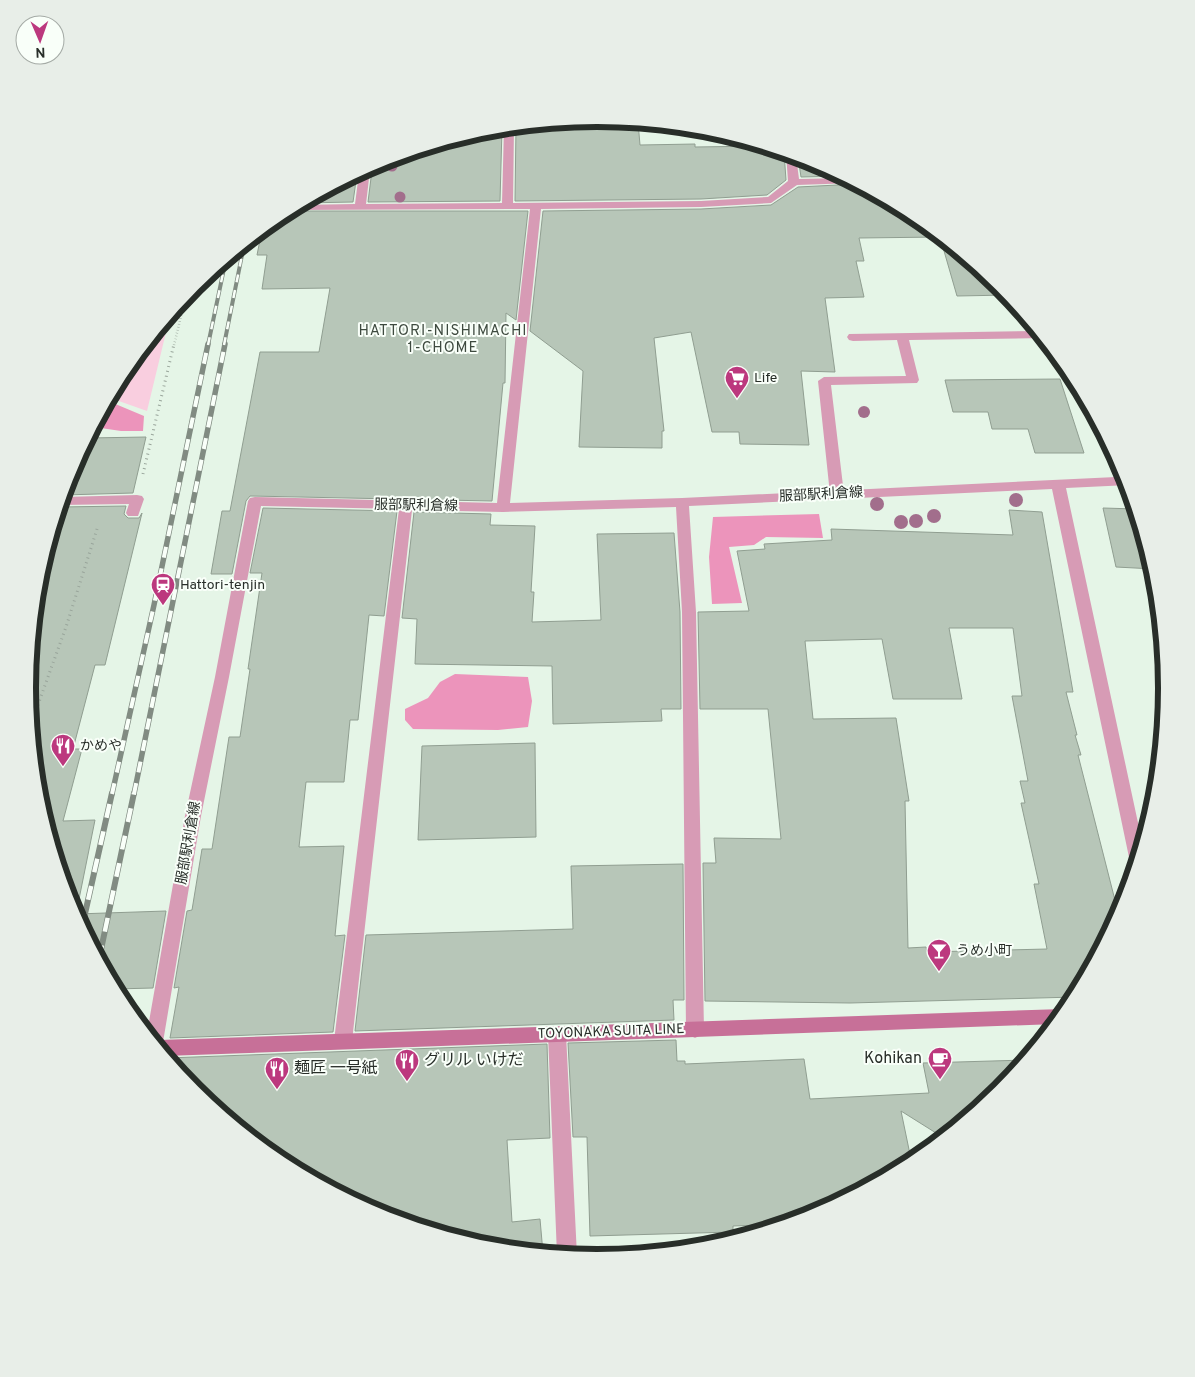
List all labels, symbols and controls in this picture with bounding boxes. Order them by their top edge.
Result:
north arrow [15,15,65,65]
text: N [35,43,46,60]
district label: HATTORI-NISHIMACHI 1-CHOME [358,322,528,358]
supermarket icon: Life [724,365,750,399]
place label: Life [754,370,777,387]
street label: 服部駅利倉線 [779,484,863,506]
street label: 服部駅利倉線 [374,497,458,515]
station icon: Hattori-tenjin [150,572,176,606]
place label: Hattori-tenjin [180,577,265,594]
restaurant icon: かめや [50,733,76,767]
place label: かめや [80,738,122,755]
street label: 服部駅利倉線 [173,800,205,886]
bar icon: うめ小町 [926,938,952,972]
place label: うめ小町 [956,943,1012,960]
street label: TOYONAKA SUITA LINE [537,1021,685,1043]
cafe icon: Kohikan [927,1046,953,1080]
restaurant icon: グリル いけだ [394,1048,420,1082]
place label: Kohikan [864,1049,922,1069]
place label: グリル いけだ [424,1051,524,1071]
restaurant icon: 麺匠 一号紙 [264,1056,290,1090]
place label: 麺匠 一号紙 [294,1059,378,1079]

